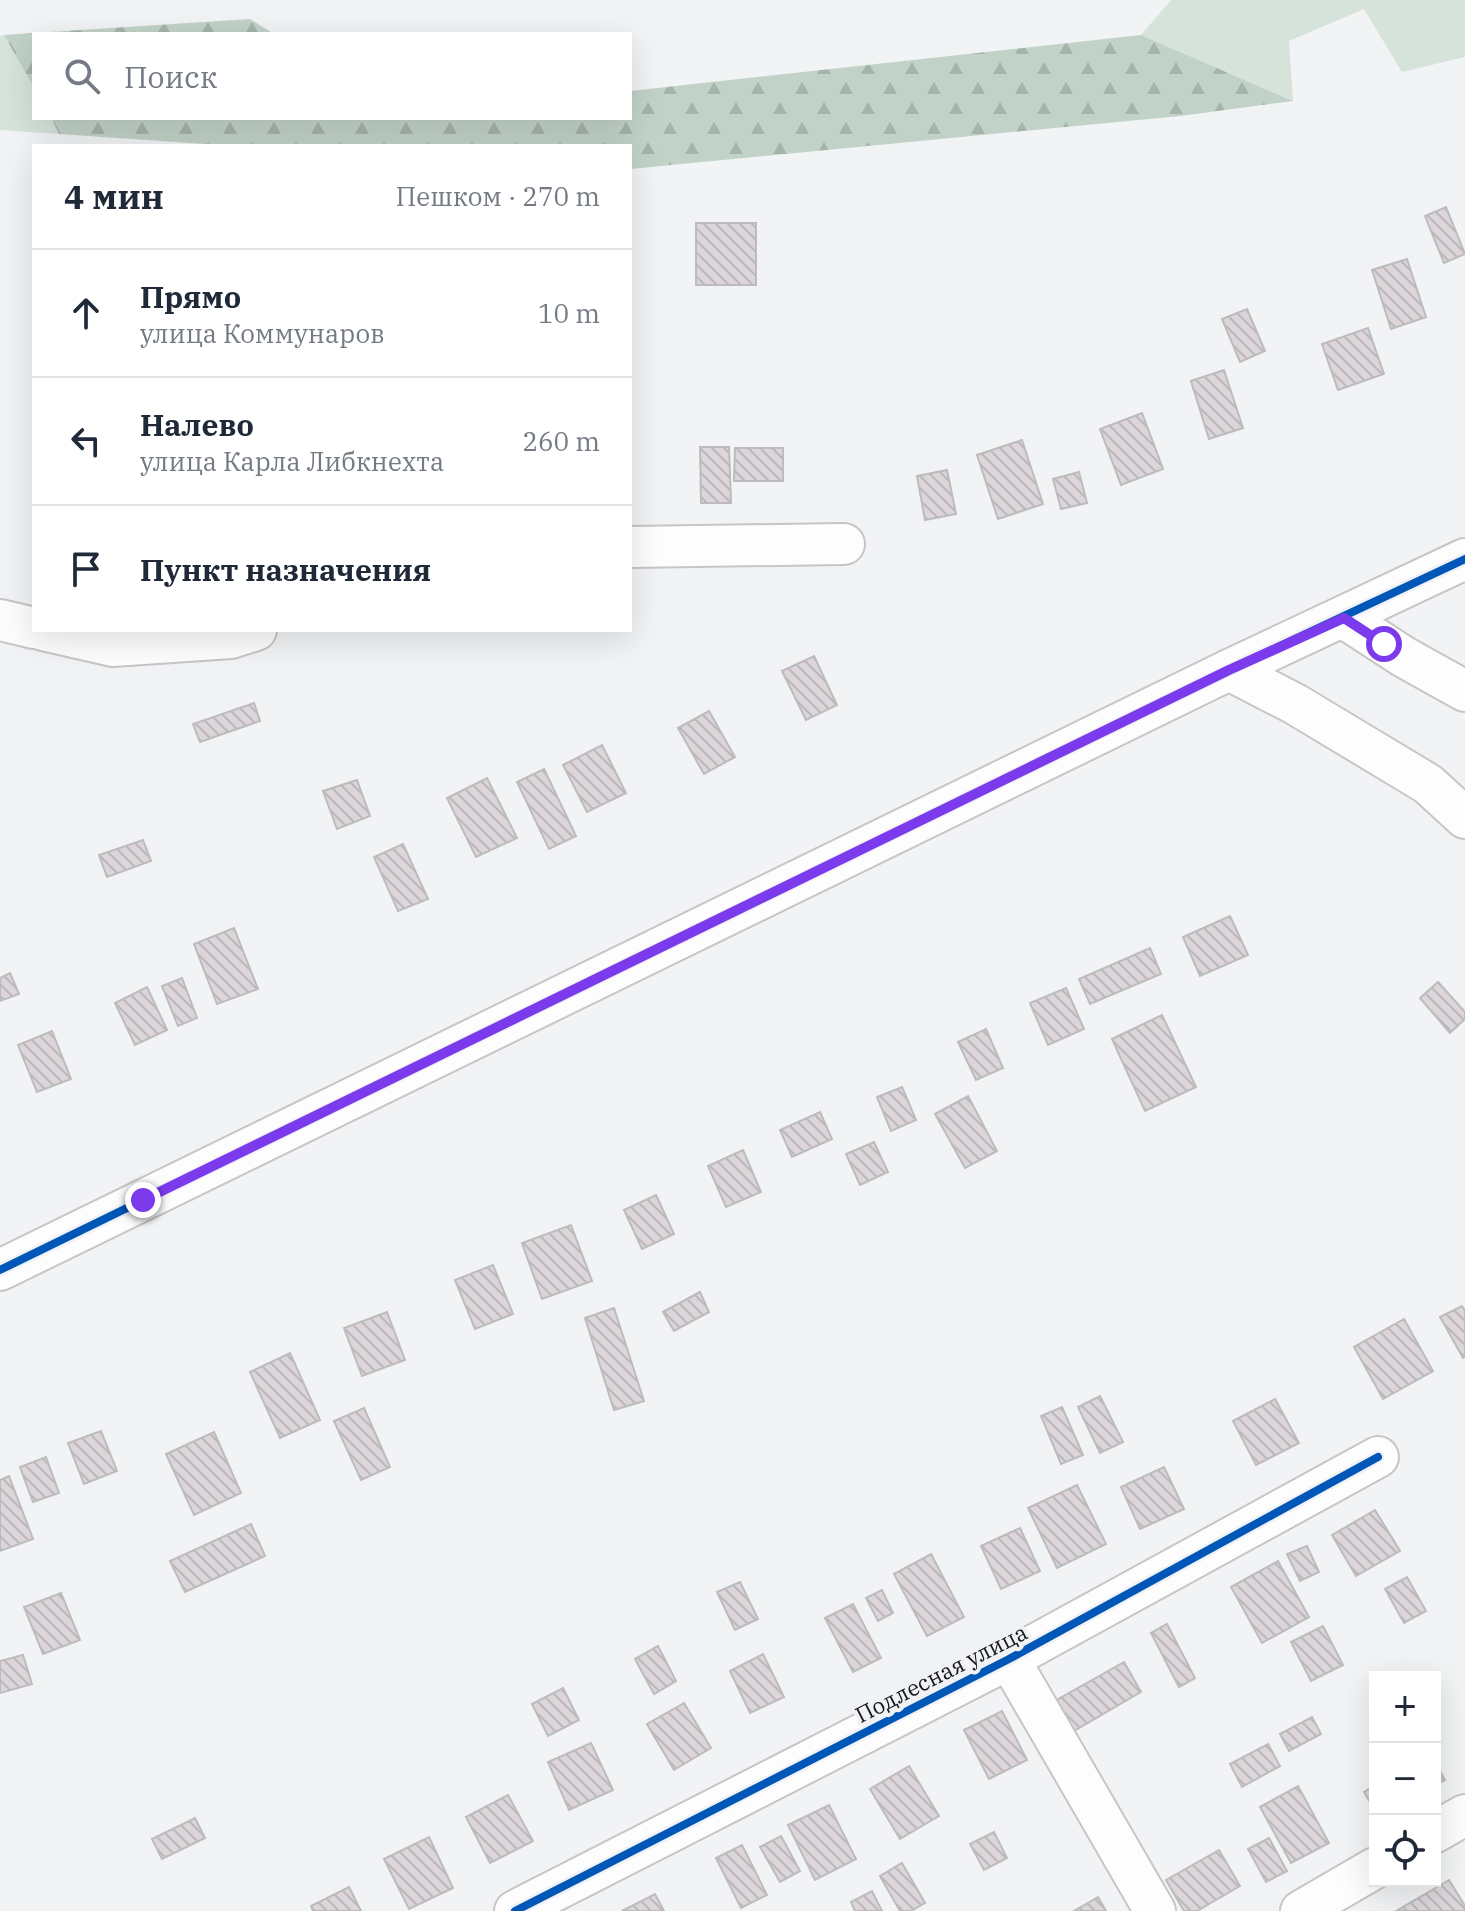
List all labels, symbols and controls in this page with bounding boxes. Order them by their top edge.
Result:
search box [32,32,632,120]
icon: search [60,54,104,98]
text: Поиск [124,57,217,96]
text: 4 мин [64,174,164,218]
text: Пешком · 270 m [396,179,600,213]
text: Прямо [140,277,241,316]
icon: ahead [64,291,108,335]
text: 10 m [538,296,600,330]
text: улица Коммунаров [140,316,385,350]
text: Налево [140,405,254,444]
icon: left [64,419,108,463]
text: 260 m [522,424,600,458]
text: улица Карла Либкнехта [140,444,444,478]
icon: arrive [64,547,108,591]
text: Пункт назначения [140,550,431,589]
route start [1366,626,1402,662]
route end [125,1182,161,1218]
street label: Подлесная улица [850,1617,1032,1729]
map controls [1369,1671,1441,1887]
button: + [1369,1671,1441,1743]
button: − [1369,1743,1441,1815]
button: locate [1369,1815,1441,1887]

